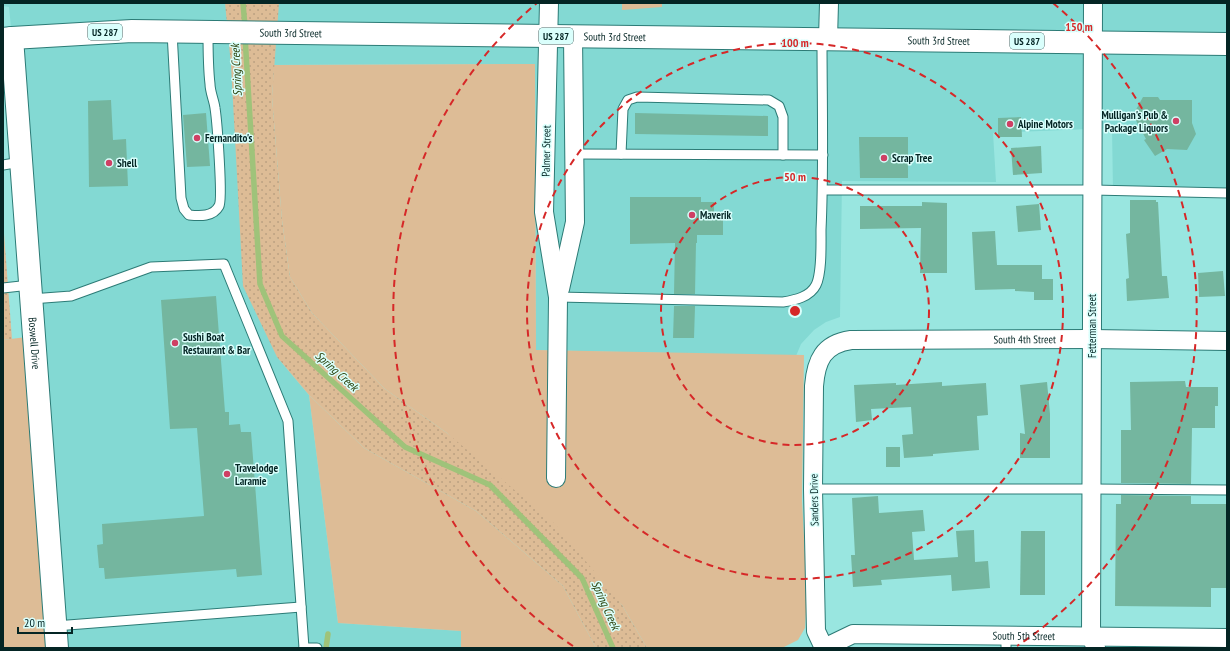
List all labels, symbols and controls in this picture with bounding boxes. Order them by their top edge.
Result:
text: 150 m [1065,19,1093,34]
road number: US 287 [88,24,122,40]
street label: South 3rd Street [259,26,322,40]
road number: US 287 [539,28,573,44]
street label: South 3rd Street [583,29,646,44]
street label: South 3rd Street [907,33,970,48]
road number: US 287 [1010,33,1044,49]
text: 100 m [781,35,809,50]
water label: Spring Creek [227,42,245,97]
place label: Mulligan's Pub & Package Liquors [1101,108,1168,135]
marker: Mulligan's Pub & Package Liquors [1171,116,1181,126]
place label: Alpine Motors [1017,117,1073,131]
marker: Alpine Motors [1005,119,1015,129]
street label: Palmer Street [539,125,553,177]
place label: Fernandito's [205,131,252,145]
marker: Fernandito's [192,133,202,143]
place label: Scrap Tree [892,151,932,165]
marker: Scrap Tree [879,153,889,163]
place label: Shell [117,156,137,170]
marker: Shell [104,158,114,168]
text: 50 m [784,169,806,184]
place label: Maverik [700,208,732,222]
marker: Maverik [687,210,697,220]
street label: Fetterman Street [1085,294,1099,358]
centre of rings [788,304,802,318]
street label: Boswell Drive [26,317,43,370]
place label: Sushi Boat Restaurant & Bar [183,330,251,357]
street label: South 4th Street [994,332,1056,346]
marker: Sushi Boat Restaurant & Bar [170,338,180,348]
water label: Spring Creek [313,348,362,395]
place label: Travelodge Laramie [235,461,278,488]
marker: Travelodge Laramie [222,469,232,479]
street label: Sanders Drive [807,473,821,526]
water label: Spring Creek [589,578,624,633]
scale bar [18,609,72,635]
text: 20 m [24,615,45,630]
street label: South 5th Street [992,628,1055,643]

